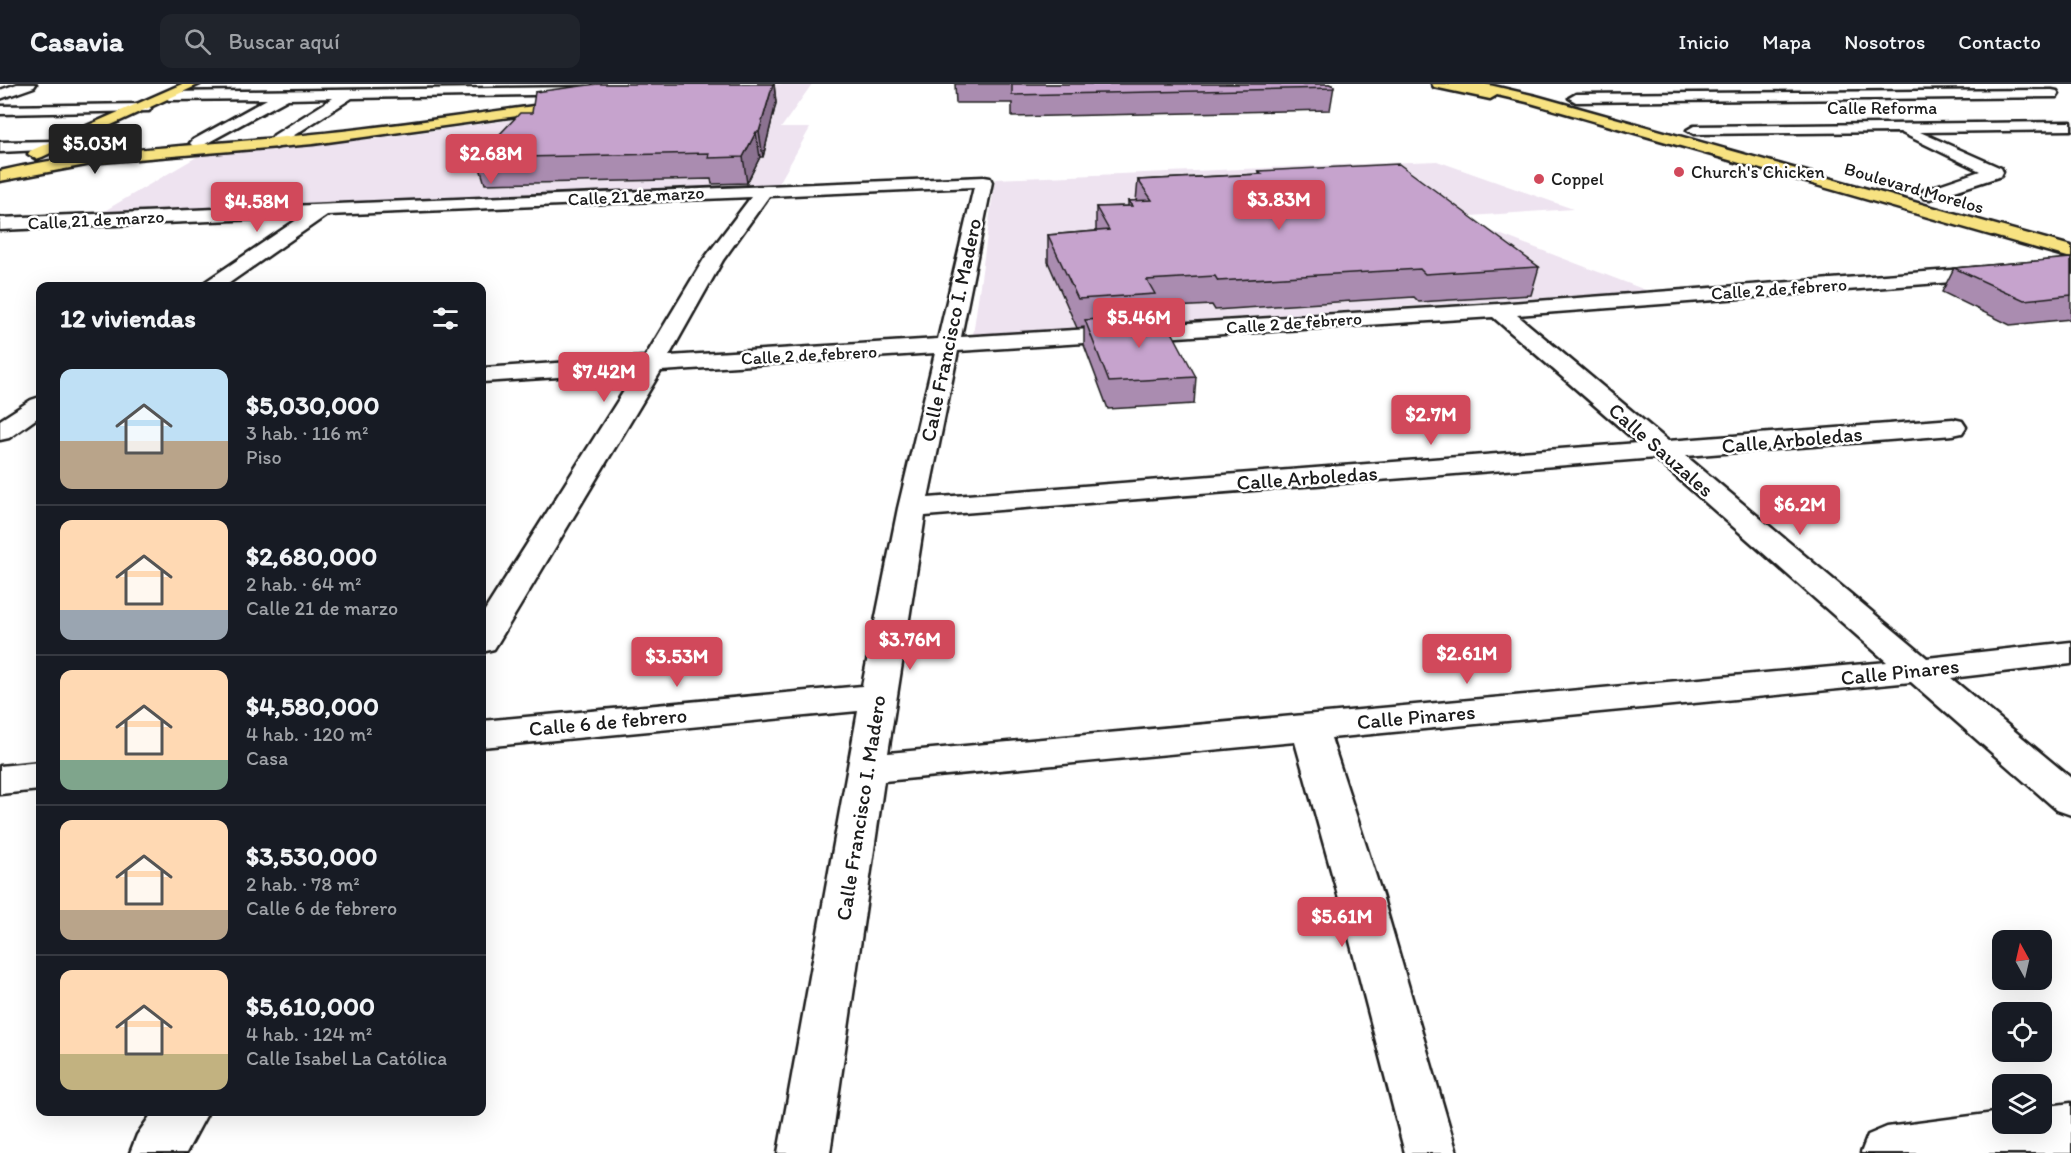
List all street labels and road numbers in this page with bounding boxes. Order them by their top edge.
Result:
street label: Calle Reforma [1827,97,1937,119]
street label: Boulevard Morelos [1842,158,1986,218]
street label: Calle 21 de marzo [567,181,705,211]
street label: Calle 21 de marzo [27,205,165,235]
street label: Calle Francisco I. Madero [915,216,986,444]
street label: Calle 2 de febrero [1710,273,1848,305]
street label: Calle 2 de febrero [1225,307,1363,339]
street label: Calle 2 de febrero [740,340,878,370]
street label: Calle Sauzales [1604,397,1719,502]
street label: Calle Arboledas [1720,421,1864,458]
street label: Calle Arboledas [1236,460,1378,495]
street label: Calle Pinares [1840,653,1960,690]
street label: Calle Francisco I. Madero [830,693,891,922]
street label: Calle Pinares [1356,699,1476,734]
street label: Calle 6 de febrero [528,702,688,741]

